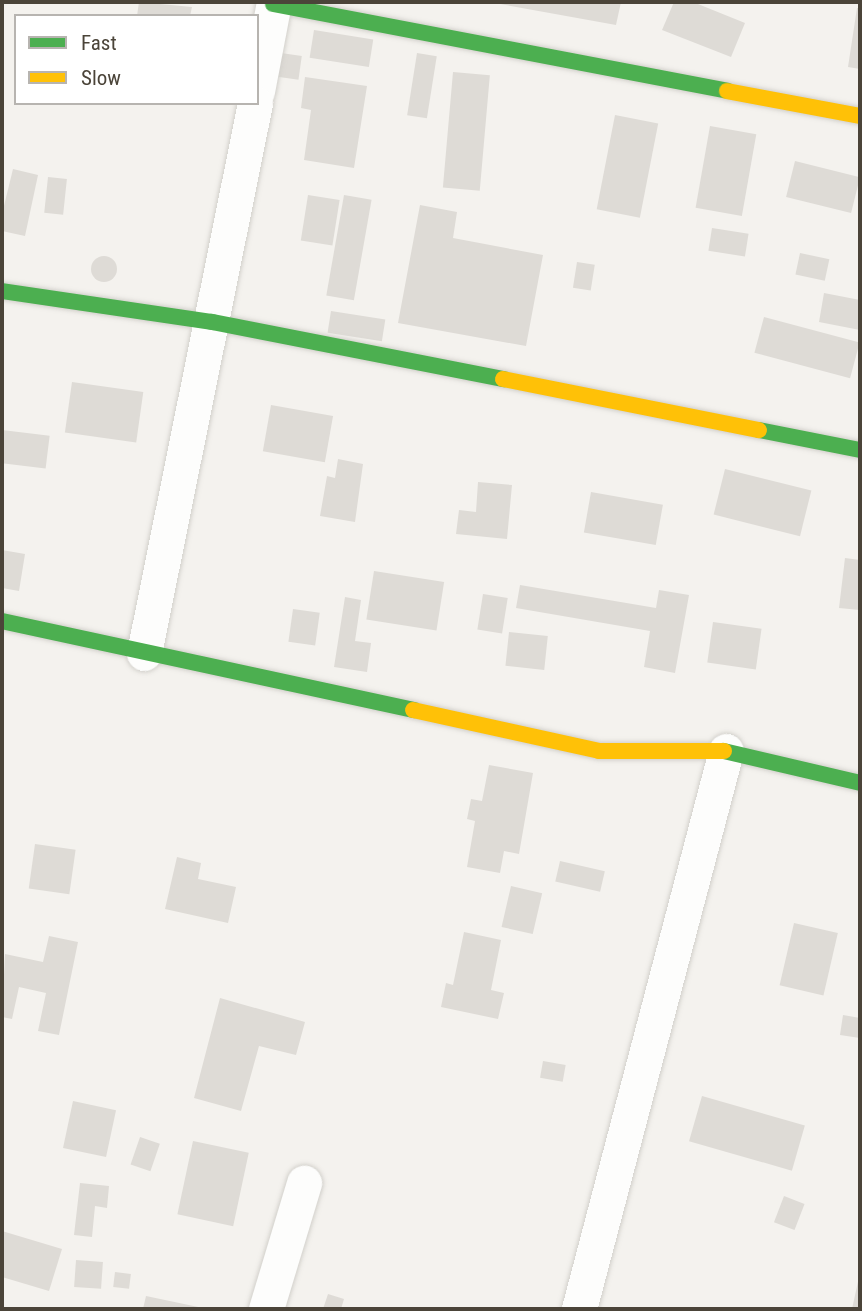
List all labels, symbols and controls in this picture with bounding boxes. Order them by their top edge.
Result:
legend [14,14,259,105]
text: Fast [81,31,117,55]
text: Slow [81,66,121,90]

